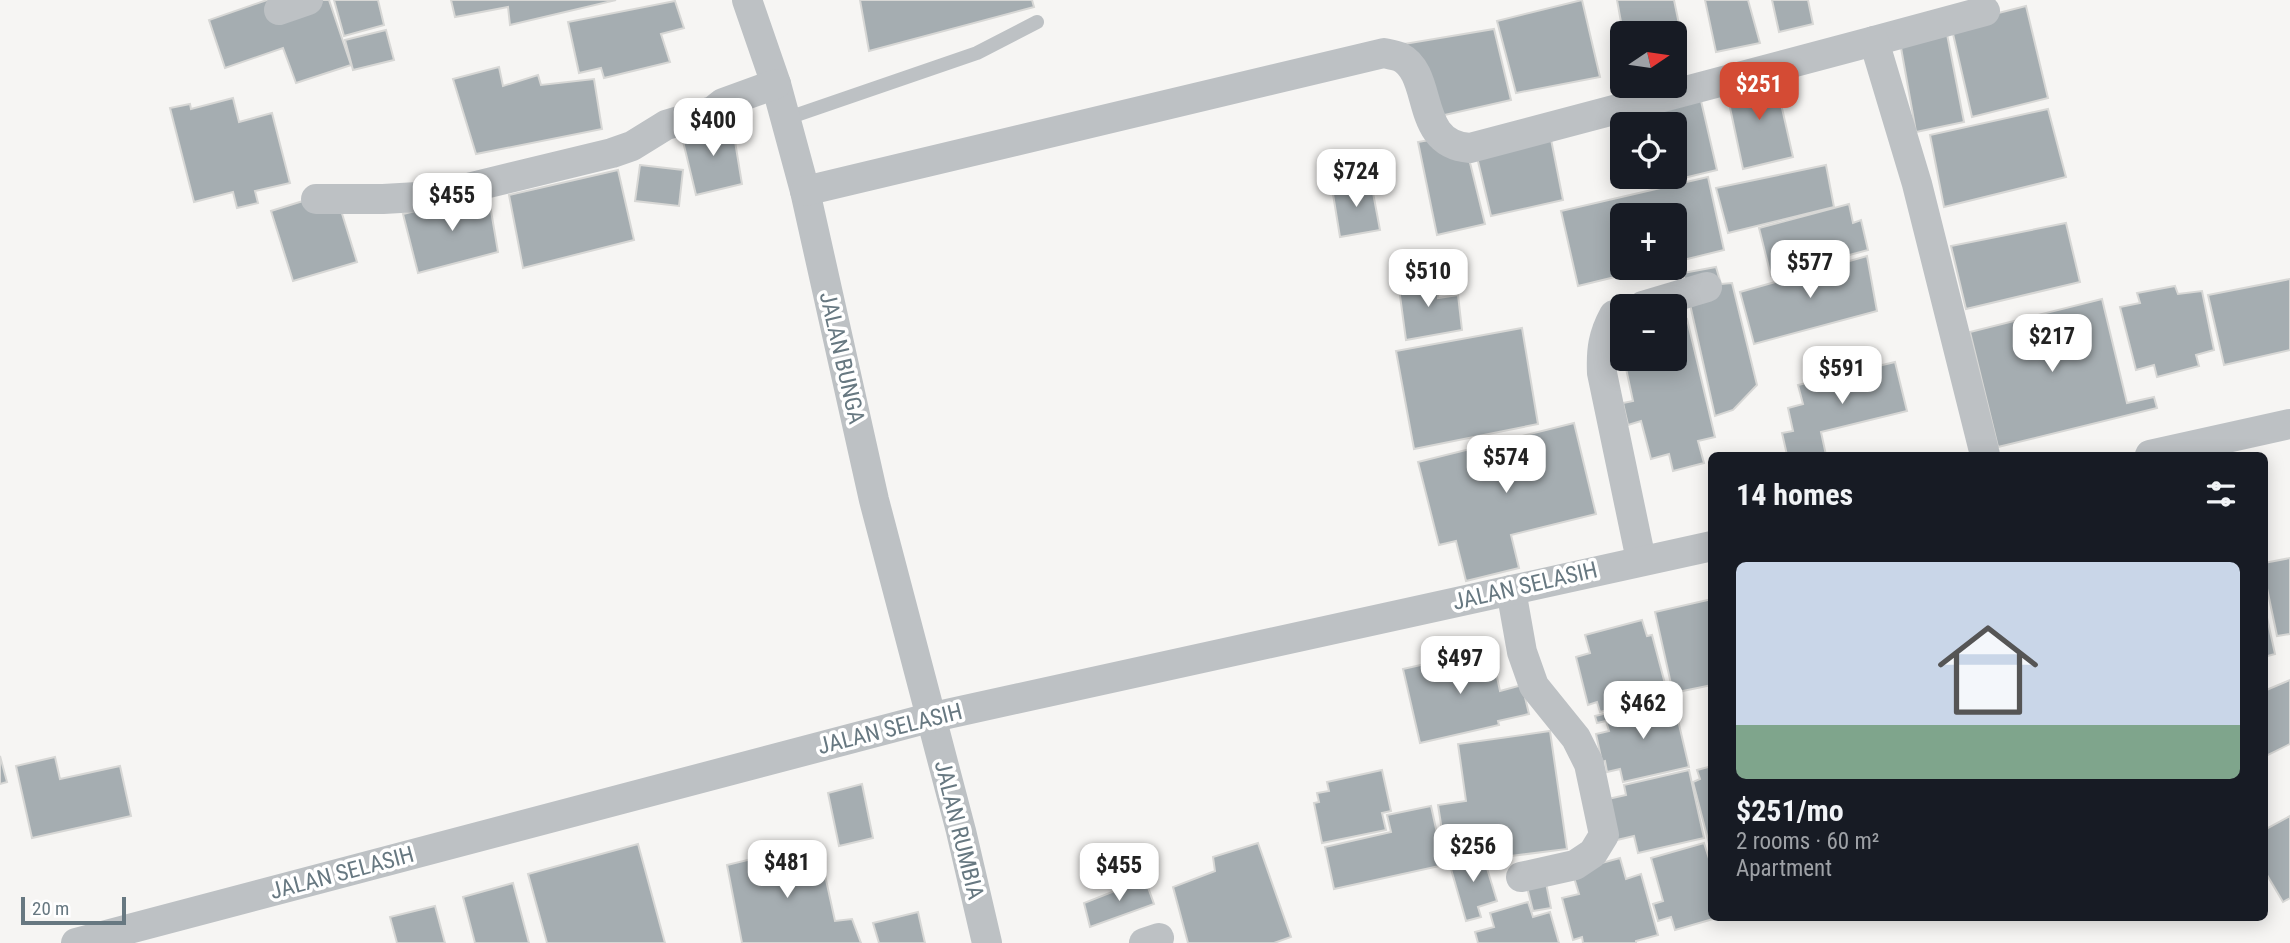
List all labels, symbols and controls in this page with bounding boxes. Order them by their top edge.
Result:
north arrow [1610,21,1687,98]
map controls [1610,21,1687,371]
pin: $251 [1718,62,1800,122]
text: $251 [1736,71,1782,98]
pin: $400 [672,99,754,158]
text: $400 [690,107,736,134]
button: locate [1610,112,1687,189]
pin: $724 [1315,150,1397,209]
text: $724 [1333,158,1379,185]
pin: $455 [411,174,493,233]
text: $455 [429,182,475,209]
button: + [1610,203,1687,280]
pin: $577 [1769,240,1851,300]
text: $577 [1787,249,1833,276]
pin: $510 [1387,250,1469,309]
text: $510 [1405,258,1451,285]
street label: JALAN BUNGA [814,289,870,427]
button: − [1610,294,1687,371]
pin: $217 [2011,314,2093,374]
text: $217 [2029,323,2075,350]
pin: $591 [1801,346,1883,406]
text: $591 [1819,355,1865,382]
pin: $574 [1465,435,1547,495]
text: $574 [1483,444,1529,471]
icon: filters [2202,475,2240,513]
text: 14 homes [1736,477,1853,512]
street label: JALAN SELASIH [1450,556,1600,616]
icon: home [1925,607,2051,733]
pin: $497 [1419,636,1501,696]
text: $497 [1437,645,1483,672]
pin: $462 [1602,682,1684,741]
text: $462 [1620,690,1666,717]
street label: JALAN SELASIH [815,698,965,760]
street label: JALAN RUMBIA [929,758,989,902]
text: $251/mo [1736,793,1844,828]
pin: $256 [1432,824,1514,884]
text: 2 rooms · 60 m² [1736,828,1879,855]
text: $256 [1450,833,1496,860]
street label: JALAN SELASIH [267,841,417,905]
pin: $481 [746,841,828,900]
pin: $455 [1078,844,1160,903]
text: $481 [764,849,810,876]
text: $455 [1096,852,1142,879]
text: Apartment [1736,855,1832,882]
scale bar [21,894,126,926]
text: 20 m [32,897,69,920]

